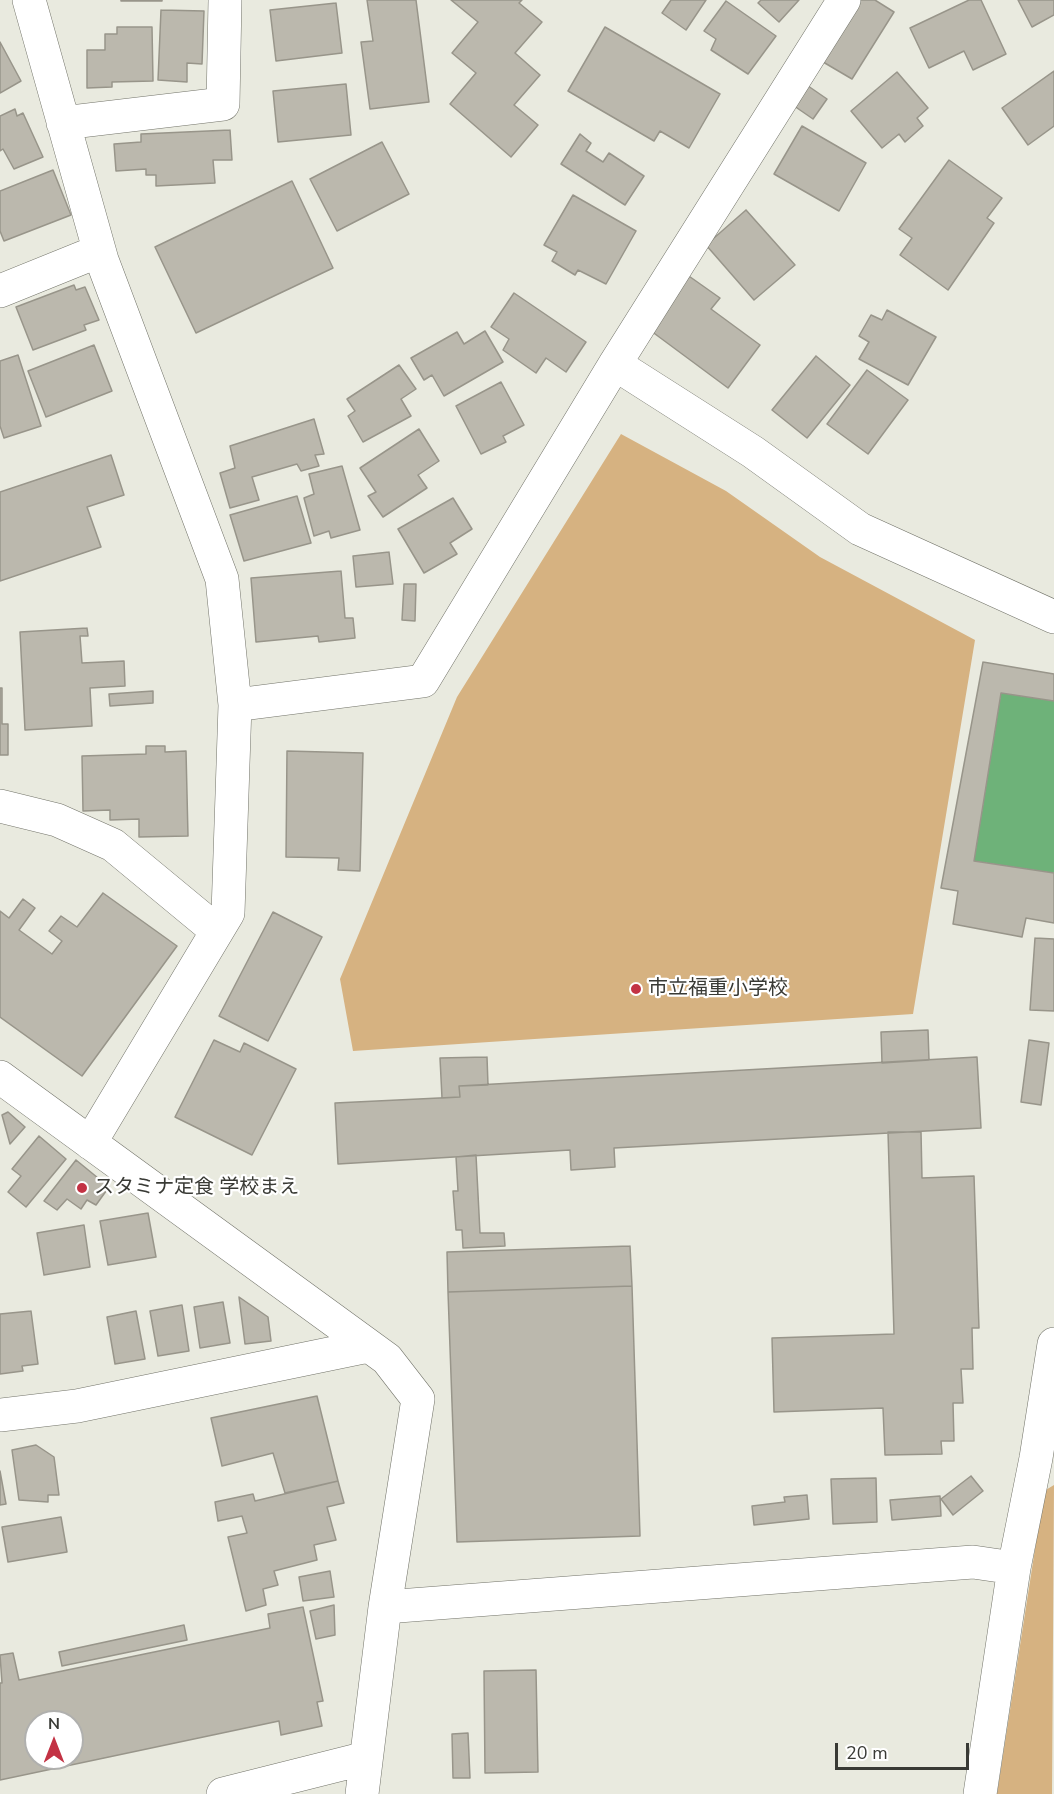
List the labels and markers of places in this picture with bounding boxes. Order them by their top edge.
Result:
place label: 市立福重小学校 [648,977,788,1001]
marker: 市立福重小学校 [629,982,643,996]
place label: スタミナ定食 学校まえ [94,1176,299,1200]
marker: スタミナ定食 学校まえ [75,1181,89,1195]

